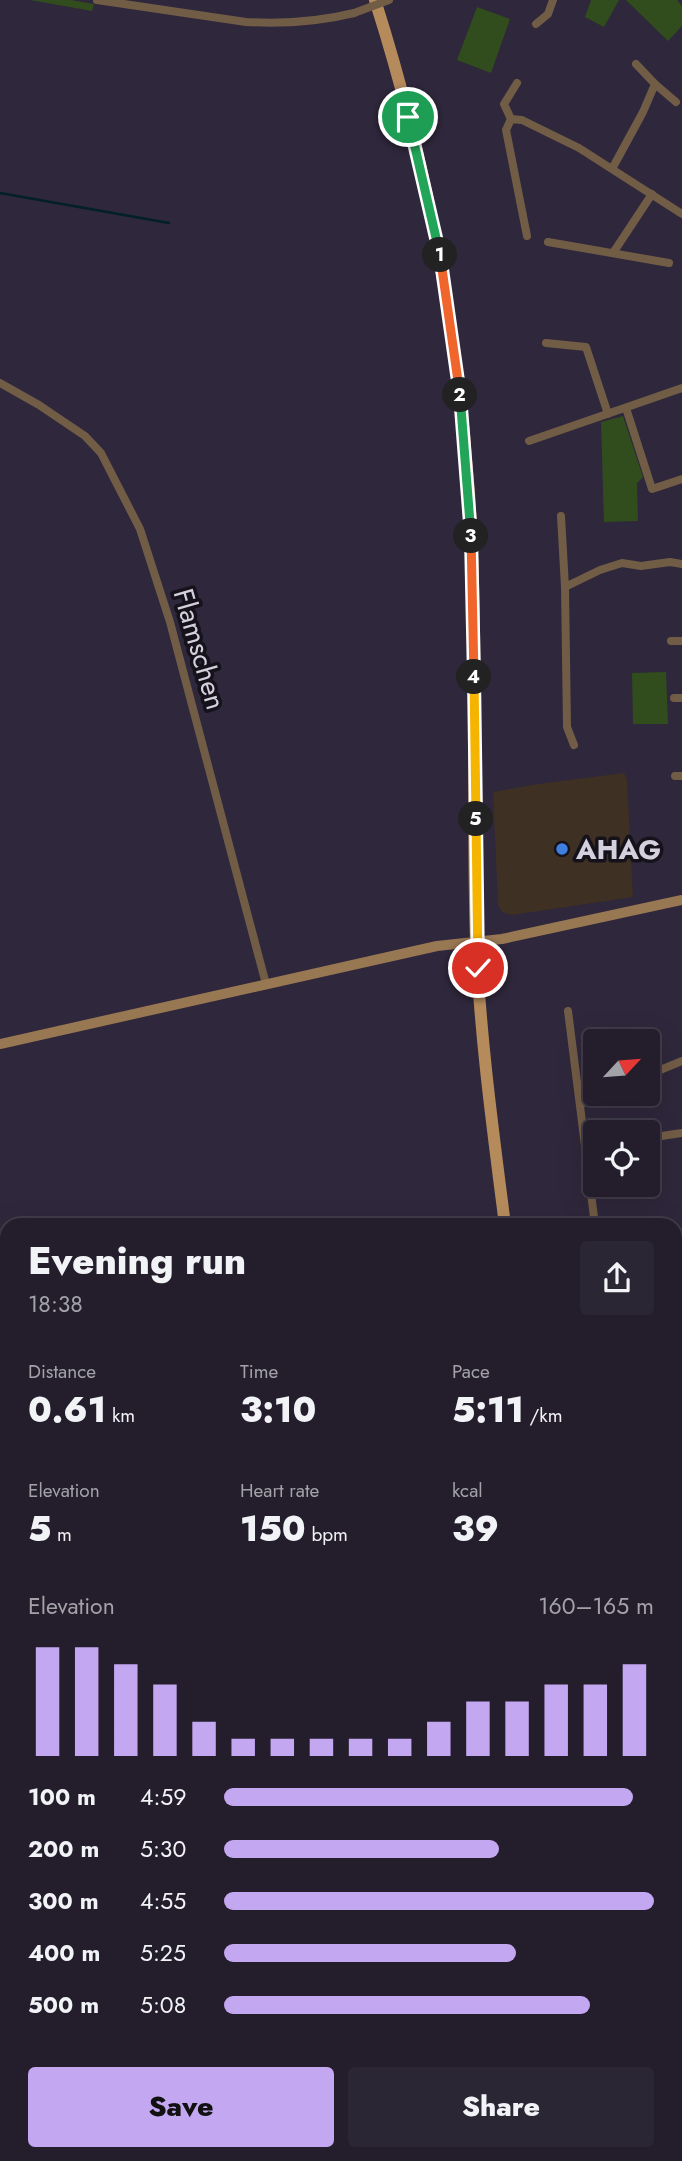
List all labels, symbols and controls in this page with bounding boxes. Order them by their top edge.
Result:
pin [378,87,438,147]
icon: arrive [389,98,427,136]
pin: 1 [422,238,458,272]
text: 1 [435,241,444,268]
pin: 2 [442,378,477,412]
text: 2 [453,381,466,408]
pin: 3 [454,518,489,554]
text: 3 [465,522,476,549]
street label: Flamschen [163,584,236,715]
pin: 4 [456,660,491,694]
text: 4 [467,663,480,690]
pin: 5 [458,802,494,836]
text: 5 [469,805,482,832]
place label: AHAG [575,829,661,870]
marker: AHAG [554,841,570,857]
pin [448,938,508,998]
icon: check [459,949,497,987]
north arrow [583,1029,660,1106]
map controls [583,1029,660,1197]
button: locate [583,1120,660,1197]
text: Evening run [28,1233,246,1288]
button: share [580,1241,654,1315]
text: 18:38 [28,1287,83,1321]
text: Distance [28,1358,96,1385]
text: Time [240,1358,278,1385]
text: Pace [452,1358,490,1385]
text: 0.61 [28,1385,106,1435]
text: 3:10 [240,1385,316,1435]
text: 5:11 [452,1385,524,1435]
text: km [106,1402,135,1429]
text: /km [524,1402,563,1429]
text: Elevation [28,1477,100,1504]
text: Heart rate [240,1477,319,1504]
text: kcal [452,1477,483,1504]
text: 5 [28,1504,51,1554]
text: 150 [240,1504,306,1554]
text: 39 [452,1504,499,1554]
text: m [51,1521,72,1548]
text: bpm [306,1521,348,1548]
text: Elevation [28,1589,115,1623]
text: 160–165 m [538,1589,654,1623]
text: 100 m [28,1780,96,1814]
text: 4:59 [140,1780,187,1814]
text: 200 m [28,1832,99,1866]
text: 5:30 [140,1832,186,1866]
text: 300 m [28,1884,99,1918]
text: 4:55 [140,1884,186,1918]
text: 400 m [28,1936,100,1970]
text: 5:25 [140,1936,186,1970]
text: 500 m [28,1988,99,2022]
text: 5:08 [140,1988,186,2022]
button: Save [28,2067,334,2147]
button: Share [348,2067,654,2147]

